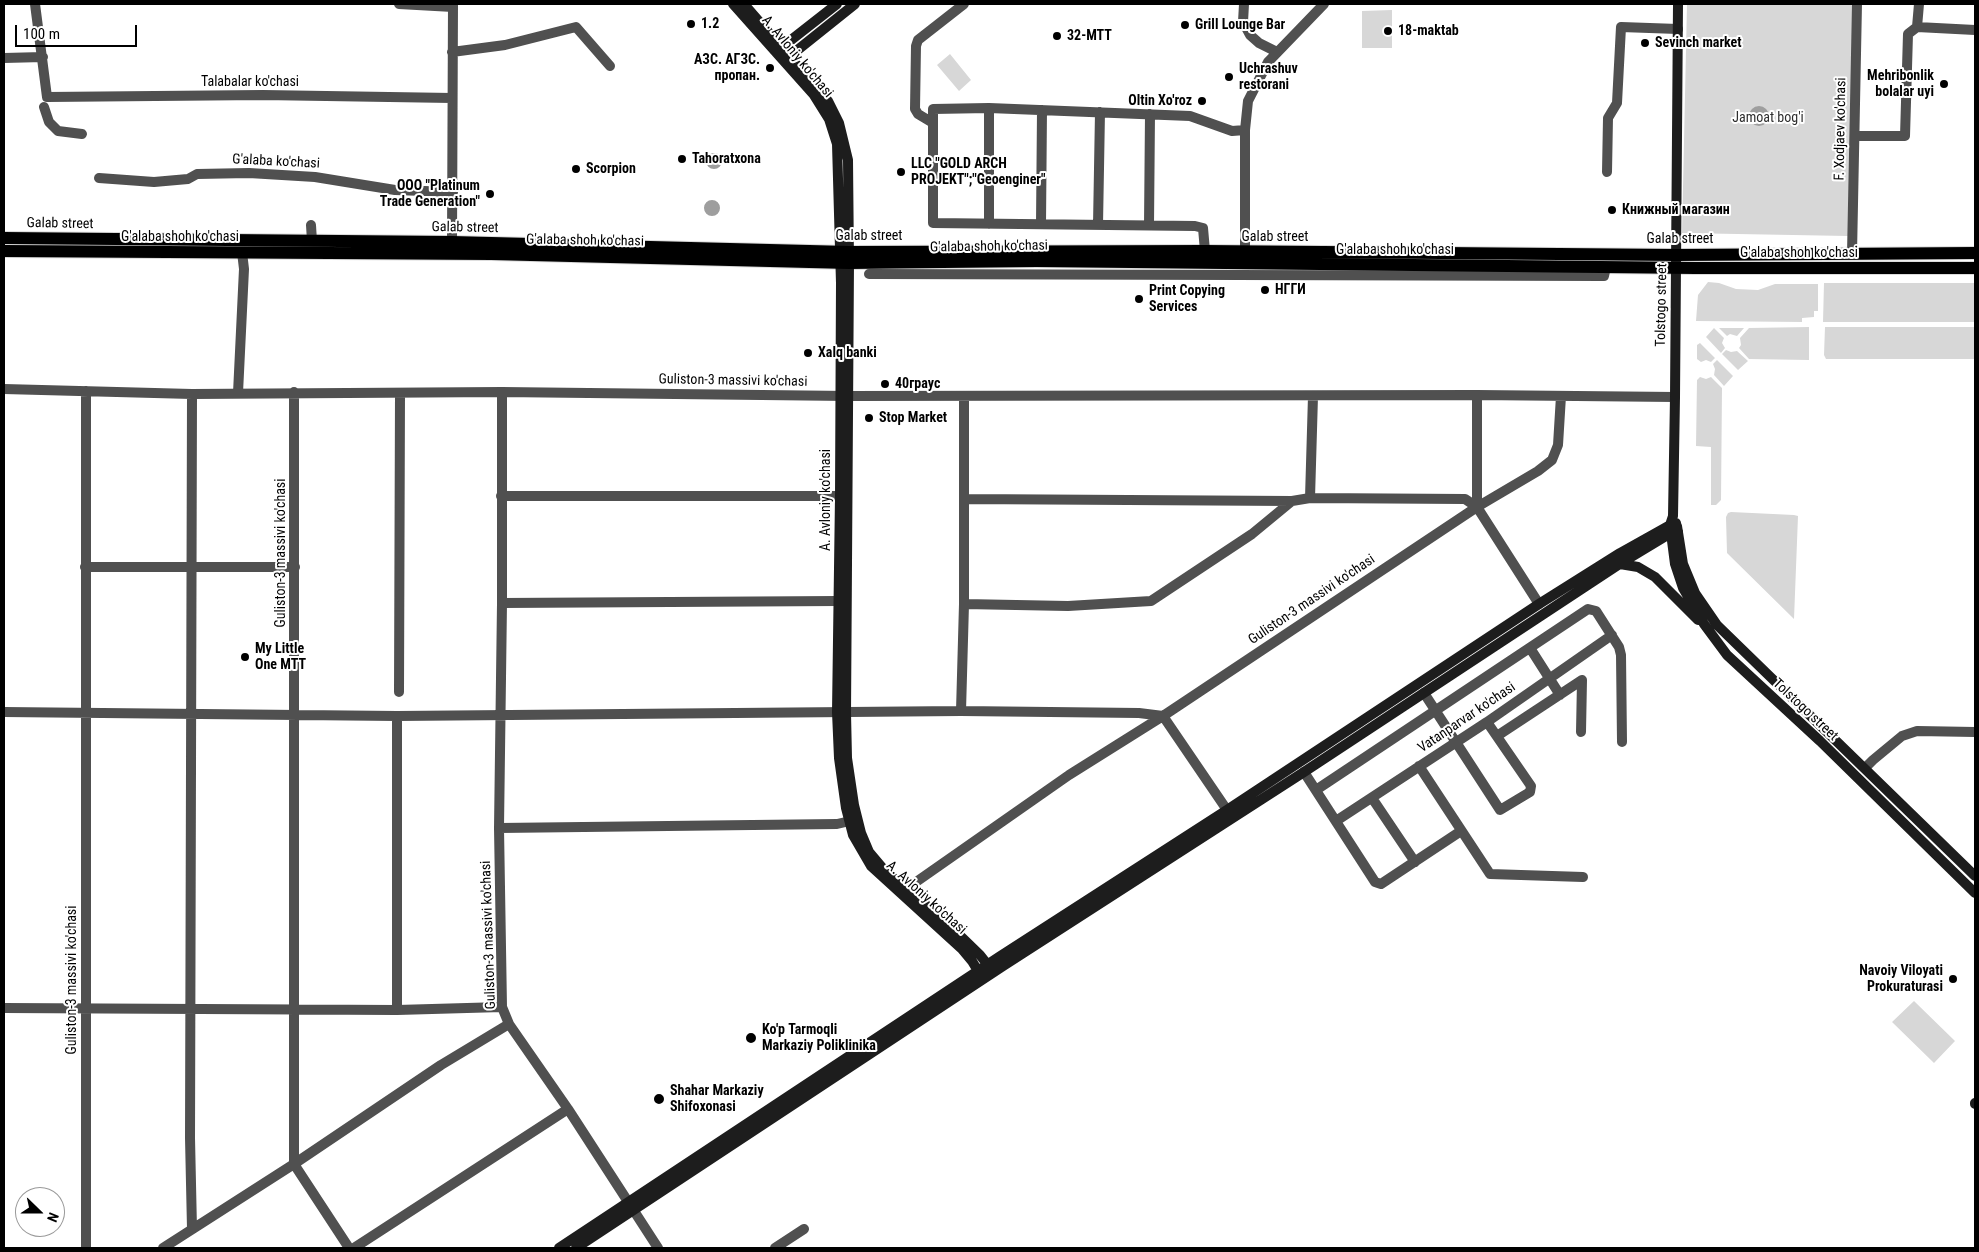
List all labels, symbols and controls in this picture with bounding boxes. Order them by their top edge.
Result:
street label: A. Avloniy ko'chasi [758,13,836,101]
scale bar [18,15,140,47]
place label: 1.2 [701,16,719,32]
place label: Grill Lounge Bar [1195,17,1285,33]
marker: 1.2 [685,18,697,30]
marker: Grill Lounge Bar [1179,19,1191,31]
place label: 18-maktab [1398,23,1459,39]
text: 100 m [23,25,60,43]
marker: 18-maktab [1382,25,1394,37]
place label: 32-MTT [1067,28,1112,44]
marker: 32-MTT [1051,30,1063,42]
place label: Sevinch market [1655,35,1742,51]
marker: Sevinch market [1639,37,1651,49]
place label: АЗС. АГЗС. пропан. [694,52,760,84]
place label: Uchrashuv restorani [1239,61,1298,94]
marker: АЗС. АГЗС. пропан. [764,62,776,74]
place label: Mehribonlik bolalar uyi [1867,68,1934,100]
marker: Uchrashuv restorani [1223,71,1235,83]
street label: Talabalar ko'chasi [201,74,299,90]
street label: F. Xodjaev ko'chasi [1832,77,1850,181]
marker: Mehribonlik bolalar uyi [1938,78,1950,90]
place label: Oltin Xo'roz [1128,93,1192,109]
marker: Oltin Xo'roz [1196,95,1208,107]
park label: Jamoat bog'i [1732,110,1804,126]
street label: G'alaba ko'chasi [232,151,320,173]
place label: Tahoratxona [692,151,761,167]
marker: Tahoratxona [676,153,688,165]
place label: LLC "GOLD ARCH PROJEKT";"Geoenginer" [911,156,1046,188]
place label: Scorpion [586,161,636,177]
marker: Scorpion [570,163,582,175]
marker: LLC "GOLD ARCH PROJEKT";"Geoenginer" [895,166,907,178]
place label: OOO "Platinum Trade Generation" [380,178,480,210]
marker: OOO "Platinum Trade Generation" [484,188,496,200]
place label: Книжный магазин [1622,202,1730,218]
marker: Книжный магазин [1606,204,1618,216]
street label: Galab street [26,215,94,233]
street label: Galab street [431,219,499,237]
street label: Galab street [836,228,902,244]
street label: G'alaba shoh ko'chasi [121,229,239,245]
street label: Galab street [1242,229,1308,245]
street label: Galab street [1647,231,1713,247]
street label: G'alaba shoh ko'chasi [526,232,644,250]
street label: G'alaba shoh ko'chasi [930,238,1048,256]
street label: G'alaba shoh ko'chasi [1336,242,1454,258]
street label: G'alaba shoh ko'chasi [1740,245,1858,261]
street label: Tolstogo street [1653,263,1671,347]
place label: НГГИ [1275,282,1306,298]
place label: Print Copying Services [1149,283,1225,316]
marker: НГГИ [1259,284,1271,296]
marker: Print Copying Services [1133,293,1145,305]
place label: Xalq banki [818,345,877,361]
marker: Xalq banki [802,347,814,359]
street label: Guliston-3 massivi ko'chasi [658,371,808,391]
place label: 40граус [895,376,940,392]
marker: 40граус [879,378,891,390]
place label: Stop Market [879,410,947,426]
marker: Stop Market [863,412,875,424]
street label: A. Avloniy ko'chasi [818,449,834,551]
street label: Guliston-3 massivi ko'chasi [273,479,289,627]
street label: Guliston-3 massivi ko'chasi [1246,551,1378,649]
place label: My Little One MTT [255,641,306,674]
marker: My Little One MTT [239,651,251,663]
street label: Tolstogo street [1769,675,1841,745]
street label: Vatanparvar ko'chasi [1415,679,1519,757]
street label: A. Avloniy ko'chasi [882,858,970,938]
street label: Guliston-3 massivi ko'chasi [478,860,500,1010]
street label: Guliston-3 massivi ko'chasi [64,906,80,1054]
place label: Navoiy Viloyati Prokuraturasi [1859,963,1943,996]
marker: Navoiy Viloyati Prokuraturasi [1947,973,1959,985]
place label: Ko'p Tarmoqli Markaziy Poliklinika [762,1022,876,1054]
marker: Ko'p Tarmoqli Markaziy Poliklinika [744,1031,758,1045]
place label: Shahar Markaziy Shifoxonasi [670,1083,764,1116]
marker: Shahar Markaziy Shifoxonasi [652,1092,666,1106]
north arrow [15,1187,65,1237]
text: N [44,1210,62,1224]

